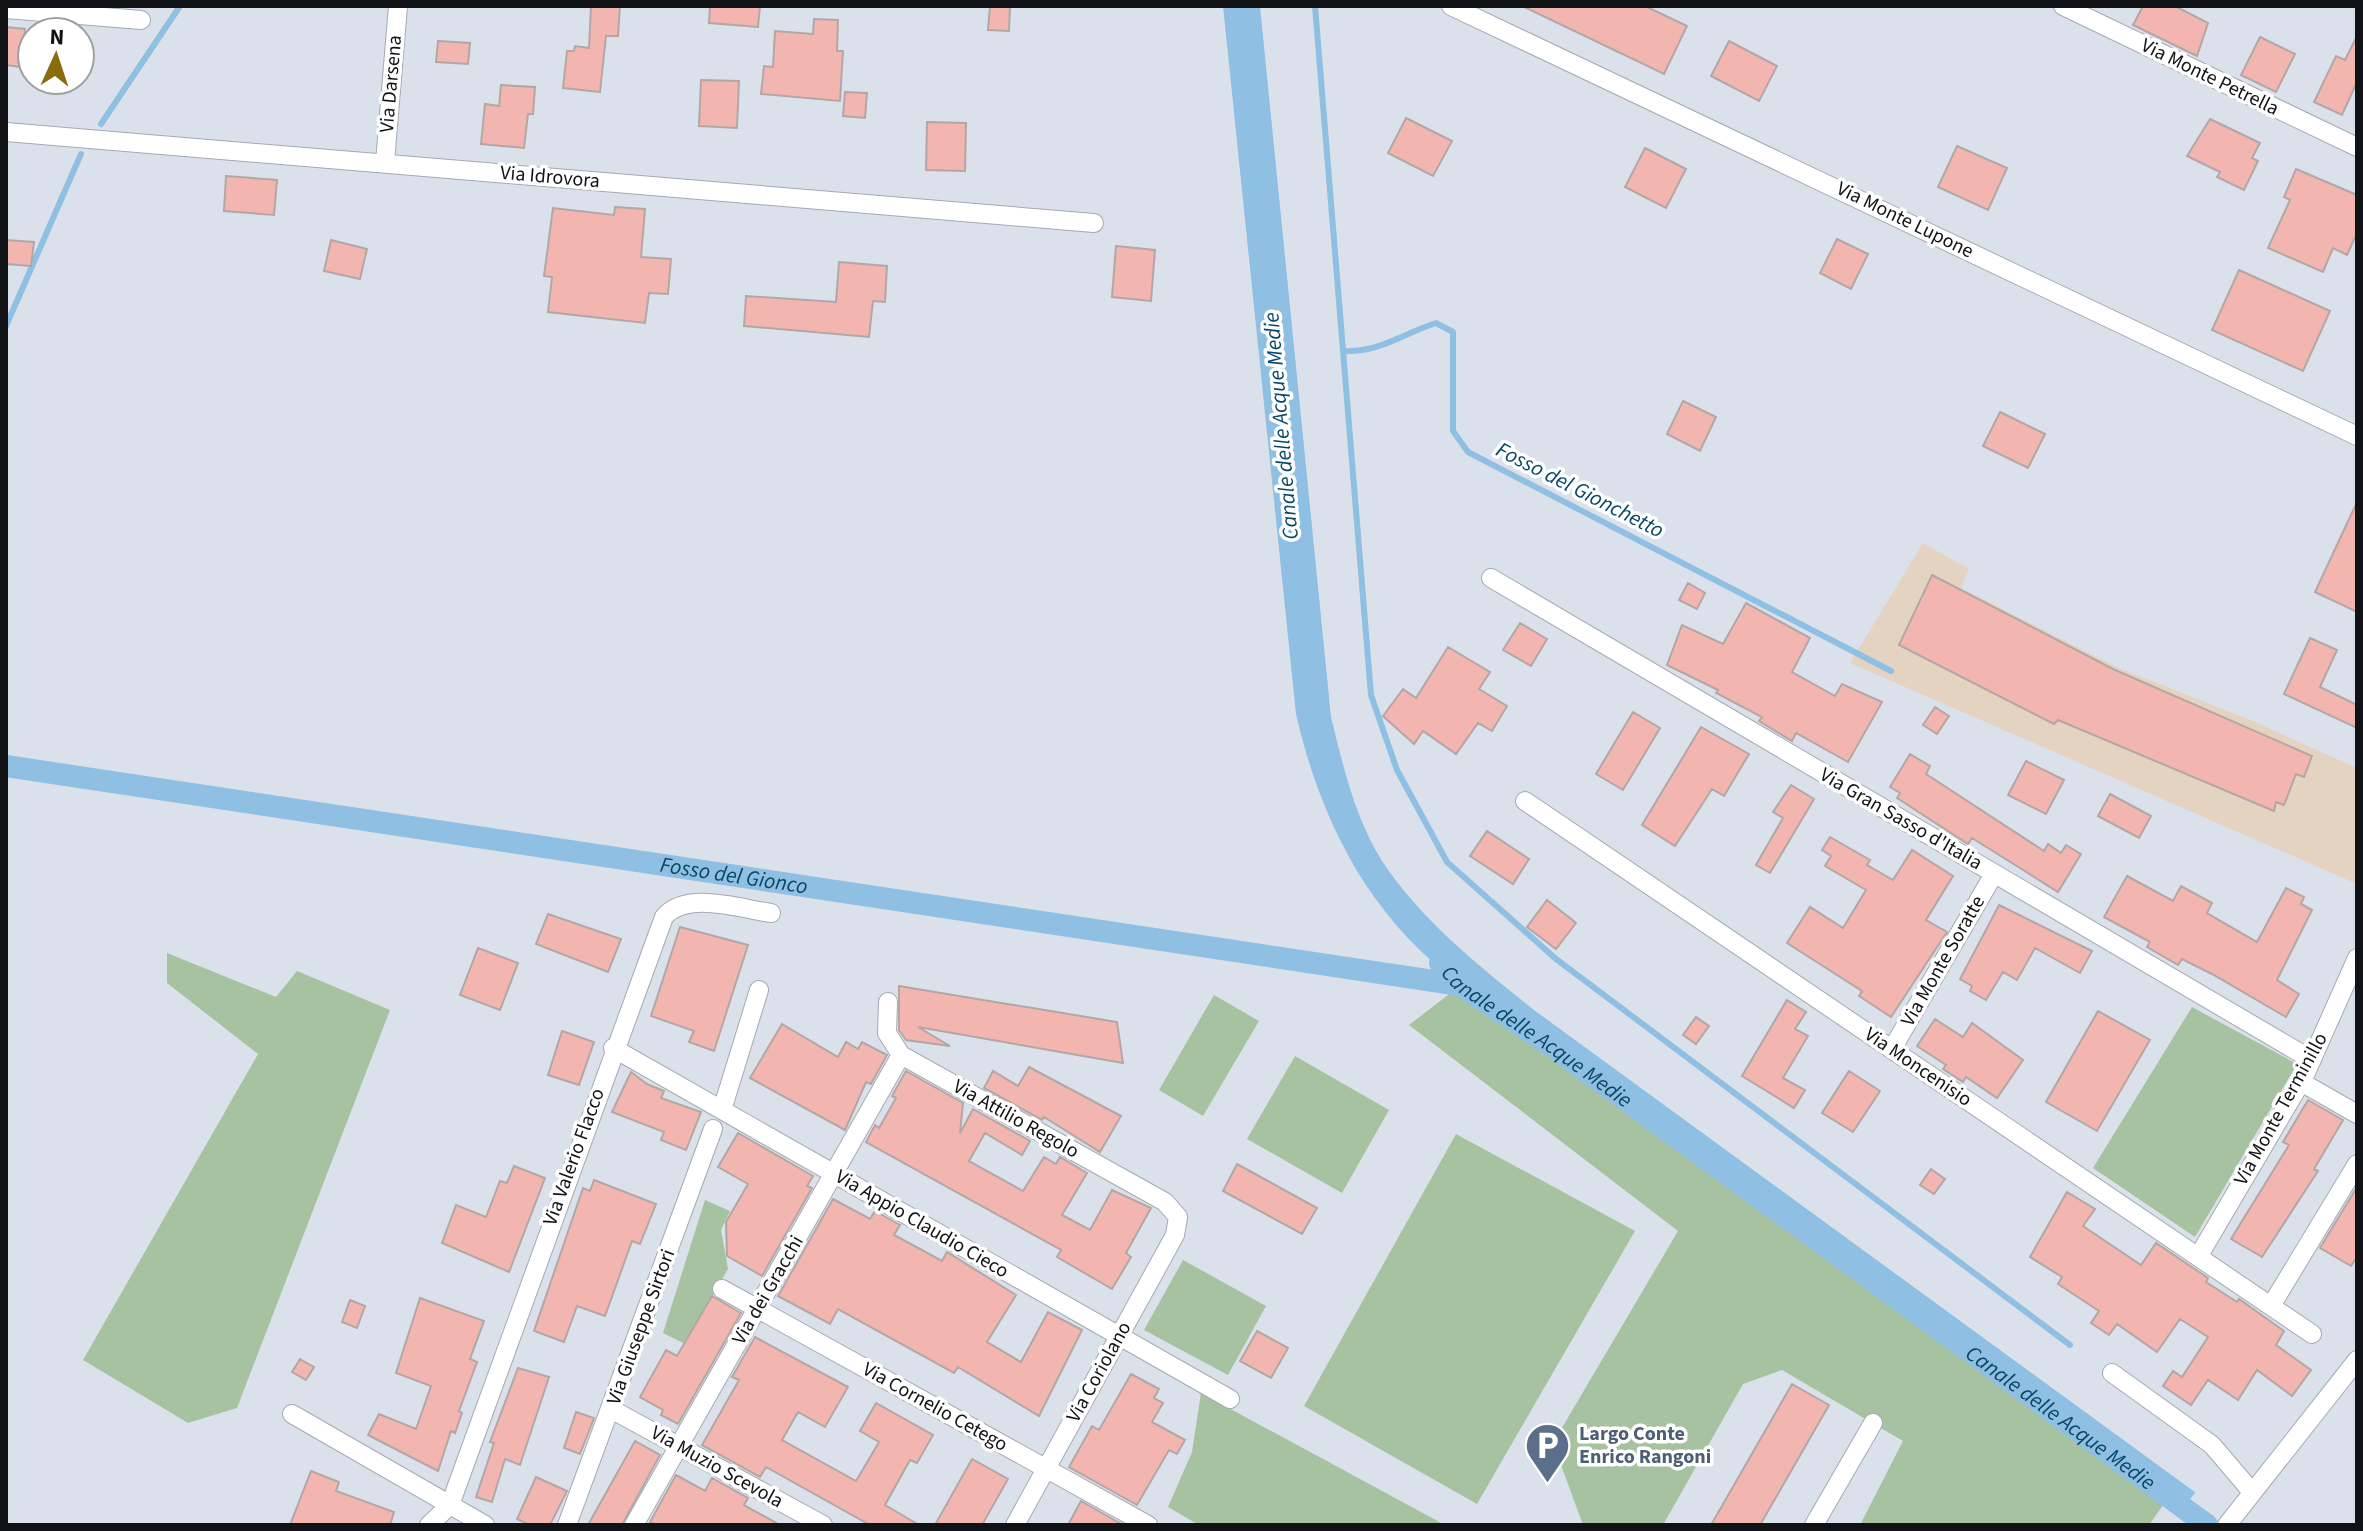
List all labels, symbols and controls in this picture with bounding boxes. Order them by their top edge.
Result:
north arrow [16,16,96,96]
text: N [49,21,65,53]
street label: Via Monte Petrella [2136,31,2284,123]
street label: Via Darsena [373,34,409,134]
street label: Via Idrovora [499,159,601,195]
street label: Via Monte Lupone [1832,175,1978,265]
water label: Canale delle Acque Medie [1255,311,1307,541]
water label: Fosso del Gionchetto [1490,434,1670,546]
street label: Via Gran Sasso d'Italia [1815,761,1987,877]
water label: Fosso del Gionco [658,849,810,903]
street label: Via Monte Soratte [1894,890,1992,1031]
water label: Canale delle Acque Medie [1433,958,1639,1116]
street label: Via Moncenisio [1859,1021,1977,1113]
street label: Via Monte Terminillo [2227,1028,2335,1190]
street label: Via Attilio Regolo [948,1073,1084,1165]
street label: Via Valerio Flacco [536,1084,612,1230]
street label: Via Appio Claudio Cieco [830,1163,1014,1285]
street label: Via dei Gracchi [725,1230,811,1350]
street label: Via Giuseppe Sirtori [600,1245,682,1409]
street label: Via Coriolano [1060,1317,1138,1427]
water label: Canale delle Acque Medie [1959,1338,2162,1498]
street label: Via Cornelio Cetego [857,1355,1013,1459]
street label: Via Muzio Scevola [646,1419,788,1515]
place label: Largo Conte Enrico Rangoni [1579,1420,1711,1471]
parking icon: Largo Conte Enrico Rangoni [1524,1421,1572,1484]

